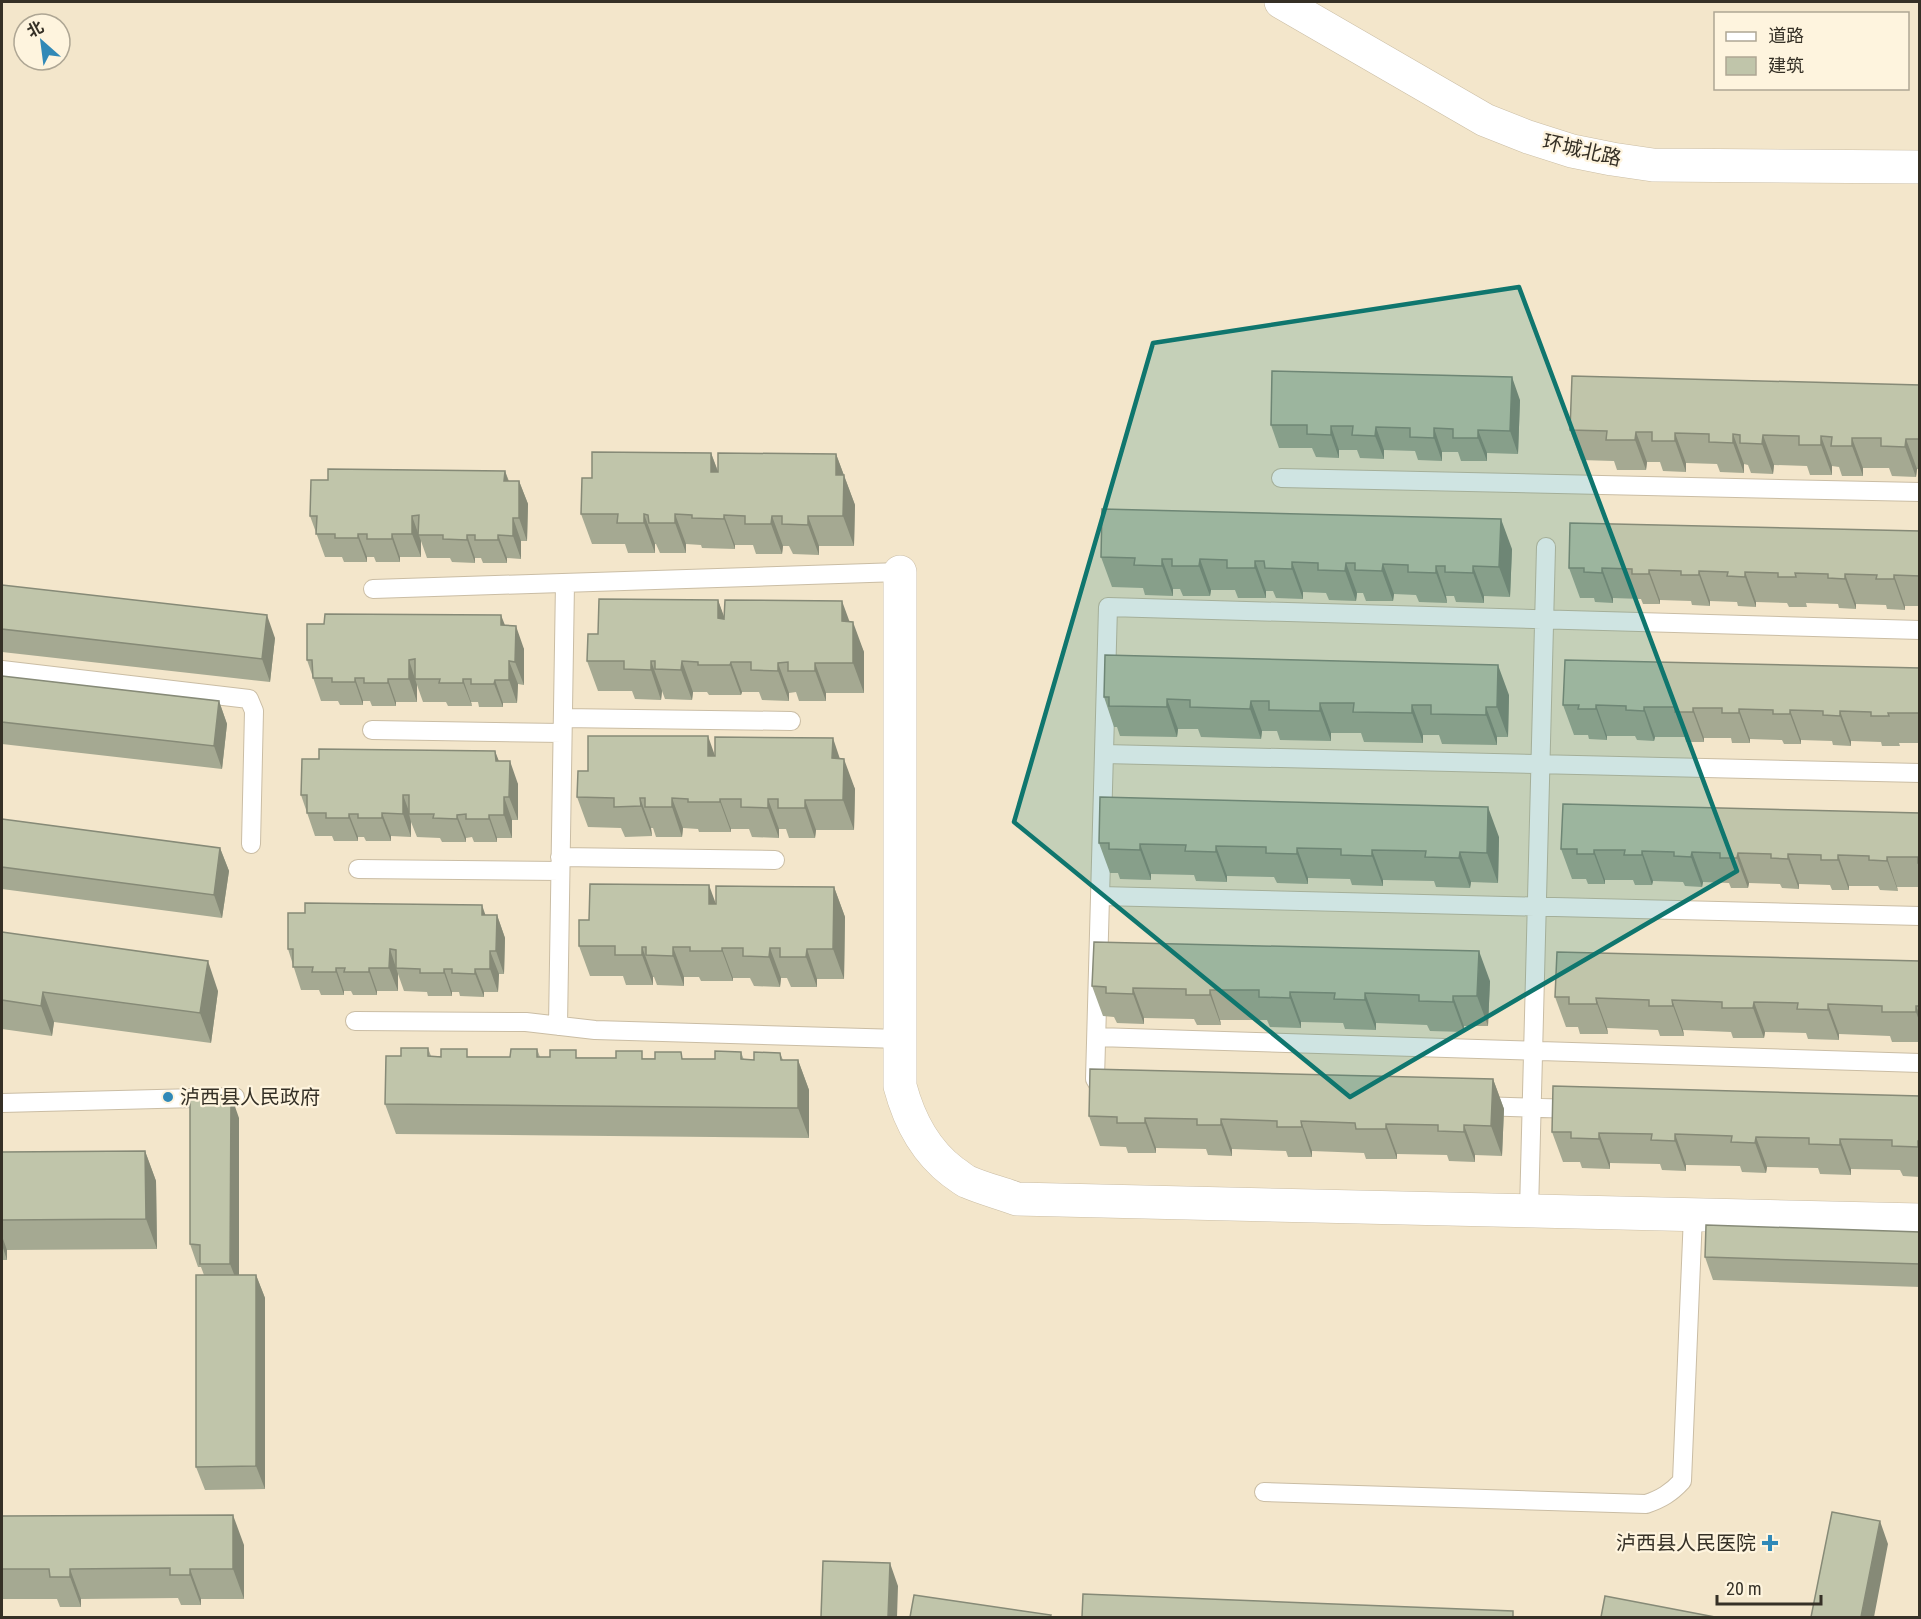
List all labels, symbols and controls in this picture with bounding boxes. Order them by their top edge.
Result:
north arrow [12,12,72,72]
legend [1714,12,1909,90]
text: 北 [24,17,47,41]
text: 道路 [1768,25,1804,46]
text: 建筑 [1768,55,1804,76]
street label: 环城北路 [1540,129,1624,171]
place label: 泸西县人民政府 [180,1085,320,1109]
marker: 泸西县人民政府 [161,1090,175,1104]
place label: 泸西县人民医院 [1616,1531,1756,1555]
marker: 泸西县人民医院 [1761,1534,1779,1552]
scale bar [1717,1568,1820,1606]
text: 20 m [1726,1578,1761,1599]

